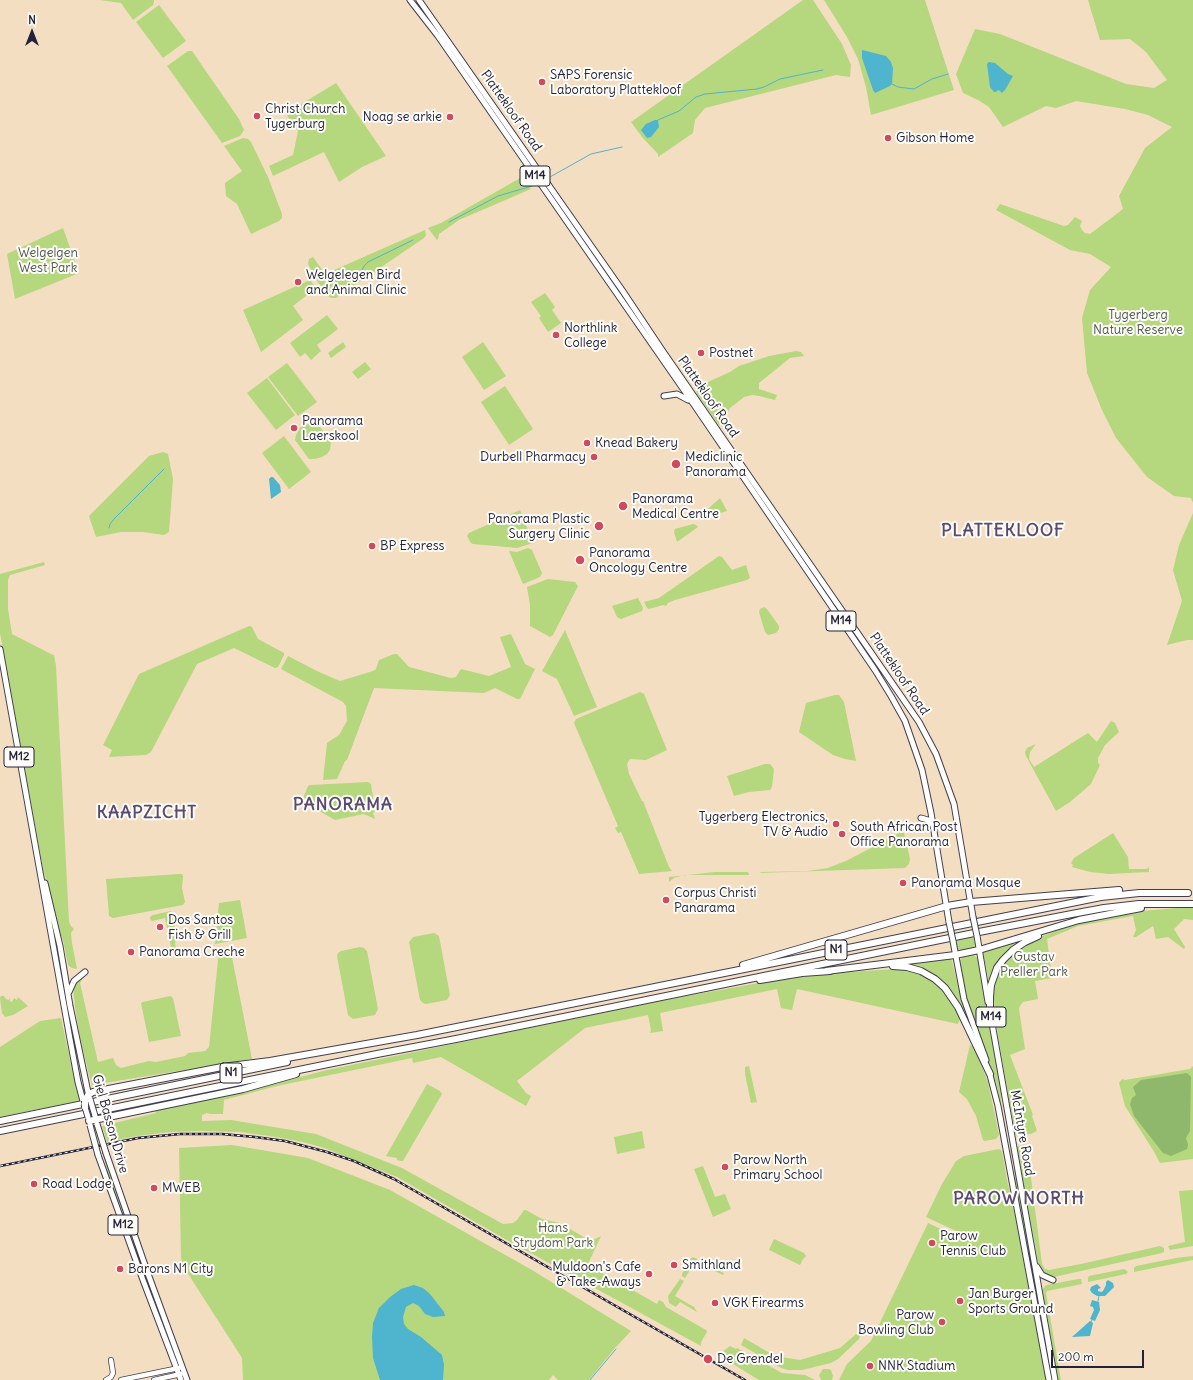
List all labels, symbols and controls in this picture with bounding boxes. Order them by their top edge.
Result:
north arrow [12,12,52,52]
text: N [28,13,36,27]
street label: Plattekloof Road [477,67,545,155]
place label: SAPS Forensic Laboratory Plattekloof [550,67,681,98]
marker: SAPS Forensic Laboratory Plattekloof [537,77,547,87]
place label: Christ Church Tygerburg [265,101,346,132]
place label: Noag se arkie [363,109,442,125]
marker: Christ Church Tygerburg [252,111,262,121]
marker: Noag se arkie [445,112,455,122]
place label: Gibson Home [896,130,974,146]
marker: Gibson Home [883,133,893,143]
road number: M14 [520,166,550,186]
park label: Welgelgen West Park [18,245,78,276]
place label: Welgelegen Bird and Animal Clinic [306,267,407,298]
marker: Welgelegen Bird and Animal Clinic [293,277,303,287]
park label: Tygerberg Nature Reserve [1093,307,1183,338]
place label: Northlink College [564,320,617,351]
marker: Northlink College [551,330,561,340]
place label: Postnet [709,345,753,361]
marker: Postnet [696,348,706,358]
street label: Plattekloof Road [674,353,742,441]
place label: Panorama Laerskool [302,413,363,444]
marker: Panorama Laerskool [289,423,299,433]
place label: Knead Bakery [595,435,678,451]
marker: Knead Bakery [582,438,592,448]
place label: Durbell Pharmacy [480,449,586,465]
place label: Mediclinic Panorama [685,449,746,480]
marker: Durbell Pharmacy [589,452,599,462]
marker: Mediclinic Panorama [670,458,682,470]
place label: Panorama Medical Centre [632,491,719,522]
marker: Panorama Medical Centre [617,500,629,512]
place label: Panorama Plastic Surgery Clinic [488,511,590,542]
marker: Panorama Plastic Surgery Clinic [593,520,605,532]
district label: PLATTEKLOOF [941,521,1065,541]
place label: BP Express [380,538,445,554]
marker: BP Express [367,541,377,551]
place label: Panorama Oncology Centre [589,545,687,576]
marker: Panorama Oncology Centre [574,554,586,566]
road number: M14 [826,611,856,631]
street label: Plattekloof Road [866,630,932,718]
road number: M12 [4,747,34,767]
district label: PANORAMA [293,795,393,815]
district label: KAAPZICHT [97,803,197,823]
place label: Tygerberg Electronics, TV & Audio [699,809,828,840]
marker: Tygerberg Electronics, TV & Audio [831,819,841,829]
place label: South African Post Office Panorama [850,819,958,850]
marker: South African Post Office Panorama [837,829,847,839]
place label: Panorama Mosque [911,875,1021,891]
marker: Panorama Mosque [898,878,908,888]
place label: Corpus Christi Panarama [674,885,757,916]
marker: Corpus Christi Panarama [661,895,671,905]
place label: Dos Santos Fish & Grill [168,912,233,943]
marker: Dos Santos Fish & Grill [155,922,165,932]
road number: N1 [825,940,847,960]
place label: Panorama Creche [139,944,245,960]
marker: Panorama Creche [126,947,136,957]
park label: Gustav Preller Park [1000,949,1068,980]
road number: M14 [976,1007,1006,1027]
road number: N1 [220,1063,242,1083]
street label: Giel Basson Drive [88,1073,132,1175]
street label: McIntyre Road [1007,1089,1037,1177]
place label: Parow North Primary School [733,1152,823,1183]
marker: Parow North Primary School [720,1162,730,1172]
place label: Road Lodge [42,1176,112,1192]
marker: Road Lodge [29,1179,39,1189]
place label: MWEB [162,1180,201,1196]
marker: MWEB [149,1183,159,1193]
district label: PAROW NORTH [953,1189,1085,1209]
road number: M12 [108,1215,138,1235]
park label: Hans Strydom Park [513,1220,593,1251]
place label: Parow Tennis Club [940,1228,1006,1259]
marker: Parow Tennis Club [927,1238,937,1248]
place label: Smithland [682,1257,741,1273]
place label: Muldoon's Cafe & Take-Aways [552,1259,641,1290]
marker: Smithland [669,1260,679,1270]
place label: Barons N1 City [128,1261,213,1277]
marker: Barons N1 City [115,1264,125,1274]
marker: Muldoon's Cafe & Take-Aways [644,1269,654,1279]
place label: Jan Burger Sports Ground [968,1286,1053,1317]
place label: VGK Firearms [723,1295,804,1311]
marker: Jan Burger Sports Ground [955,1296,965,1306]
marker: VGK Firearms [710,1298,720,1308]
place label: Parow Bowling Club [858,1307,934,1338]
marker: Parow Bowling Club [937,1317,947,1327]
scale bar [1053,1342,1146,1368]
text: 200 m [1058,1349,1094,1364]
place label: De Grendel [717,1351,783,1367]
marker: De Grendel [702,1353,714,1365]
place label: NNK Stadium [878,1358,955,1374]
marker: NNK Stadium [865,1361,875,1371]

